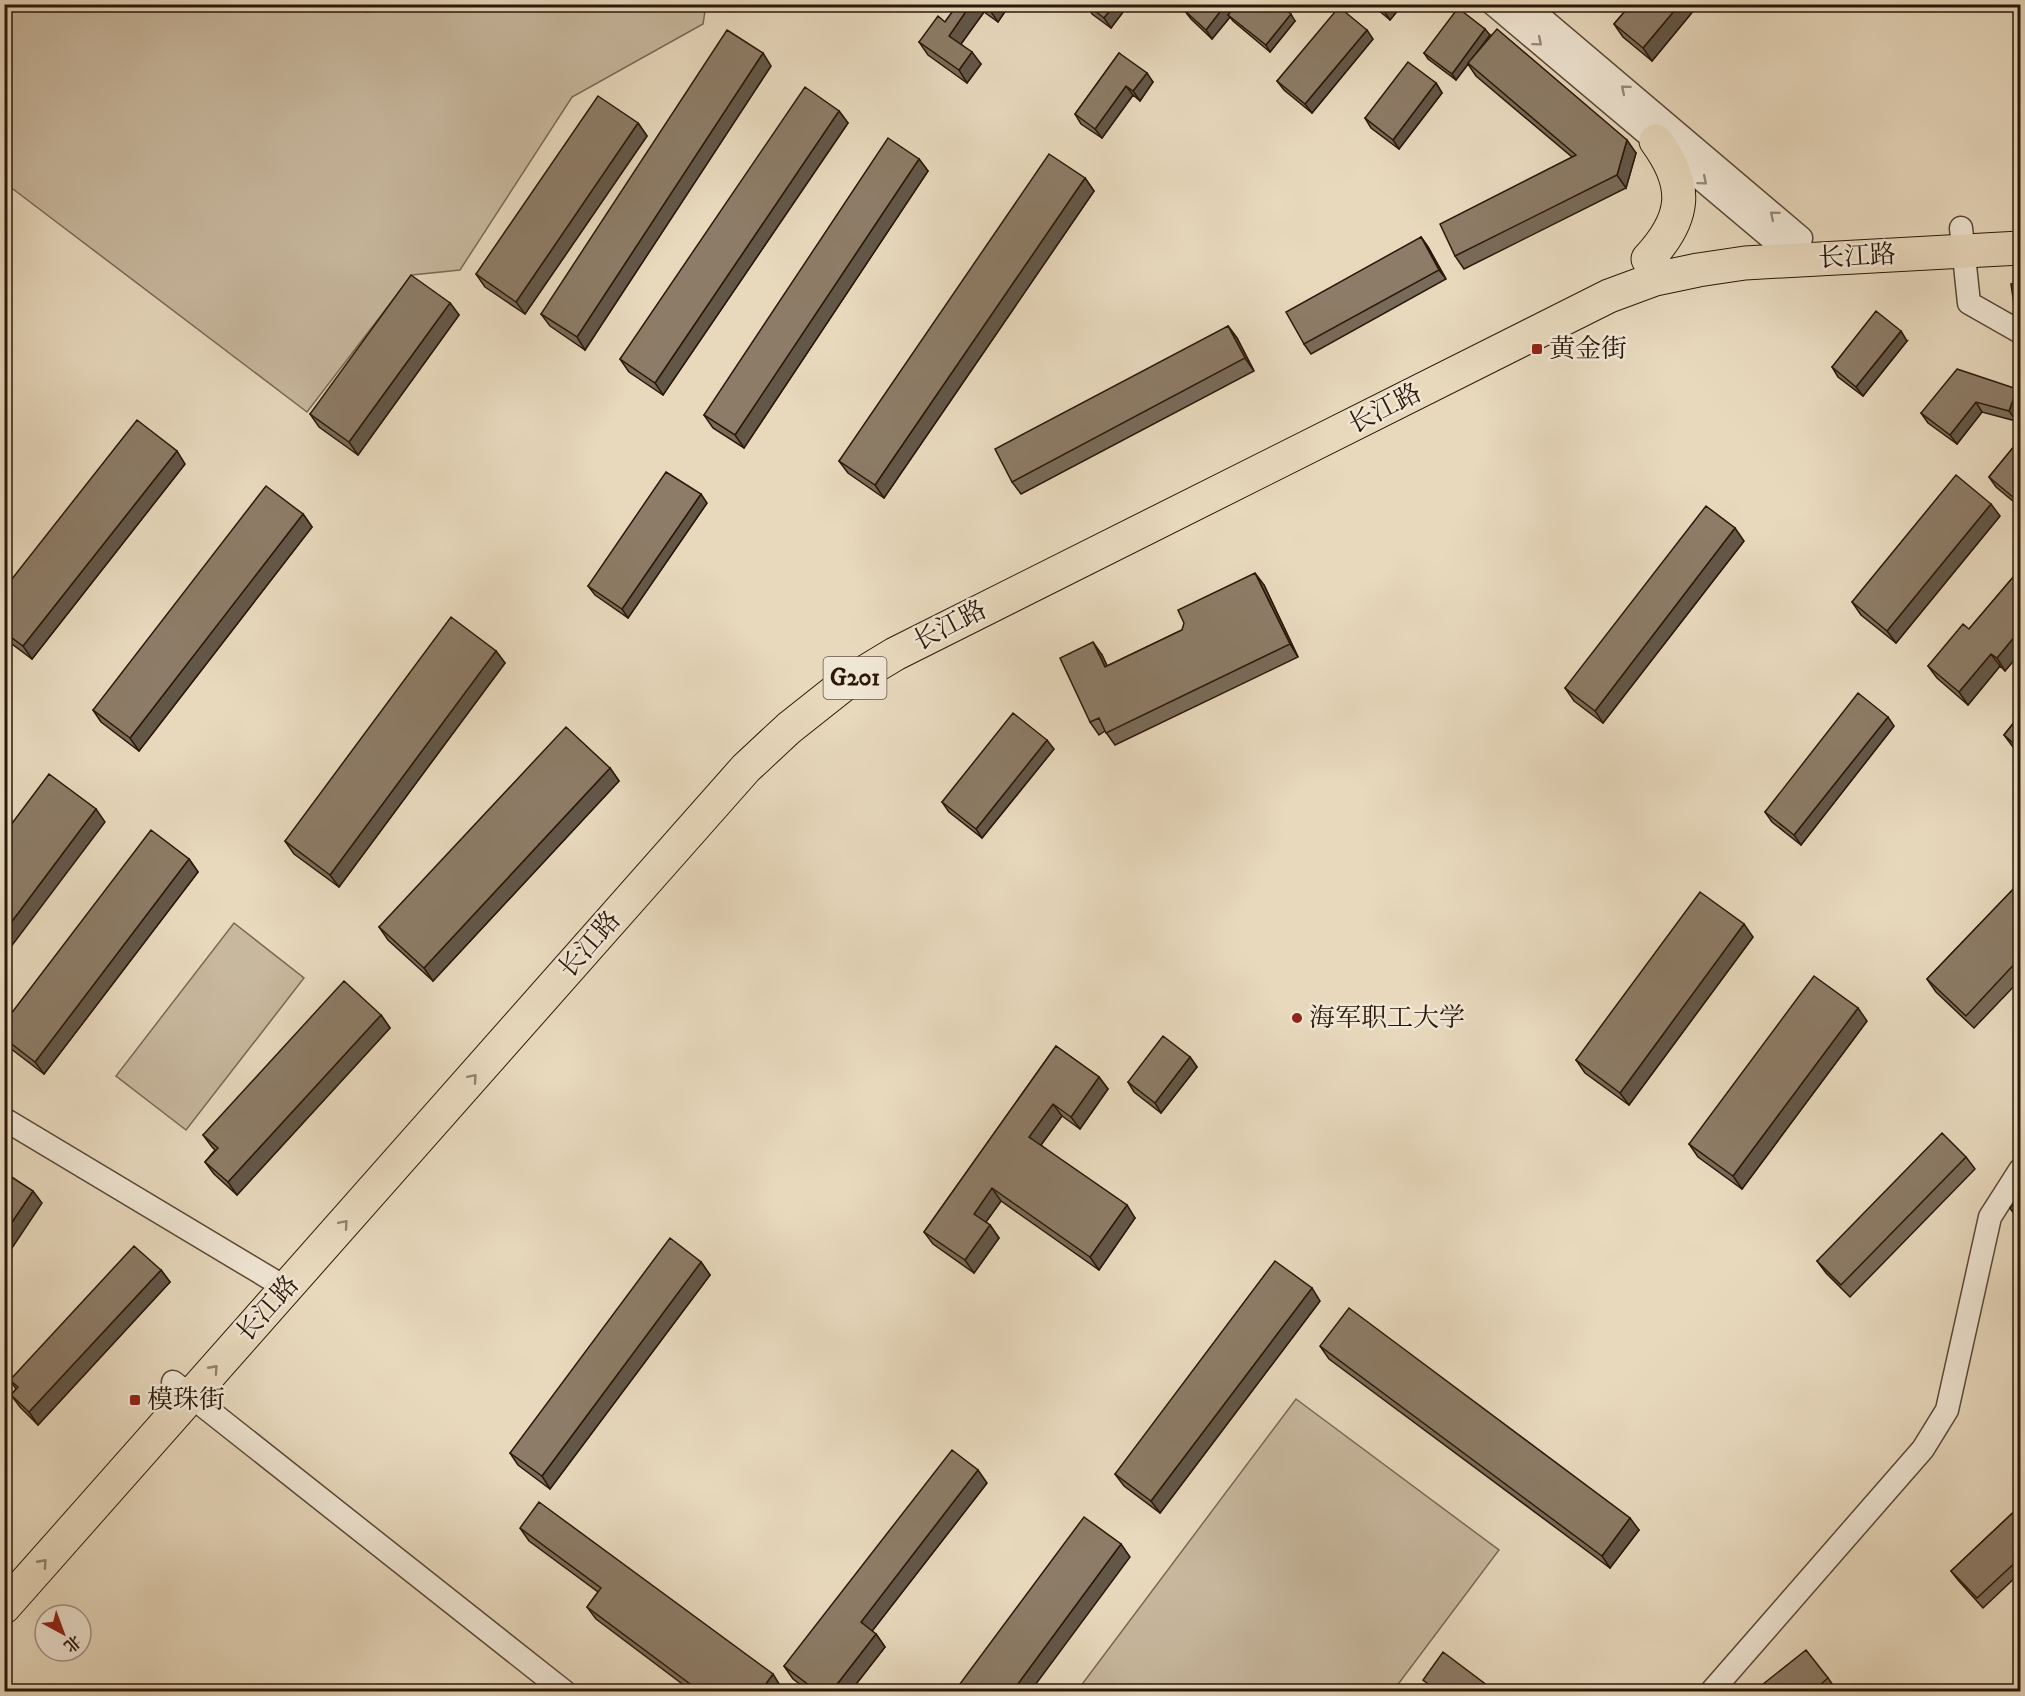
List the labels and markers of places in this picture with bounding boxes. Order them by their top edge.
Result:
place label: 黄金街 [1549,333,1627,366]
marker: 黄金街 [1530,342,1544,356]
place label: 海军职工大学 [1309,1002,1465,1035]
marker: 海军职工大学 [1290,1011,1304,1025]
place label: 模珠街 [147,1384,225,1417]
marker: 模珠街 [128,1393,142,1407]

